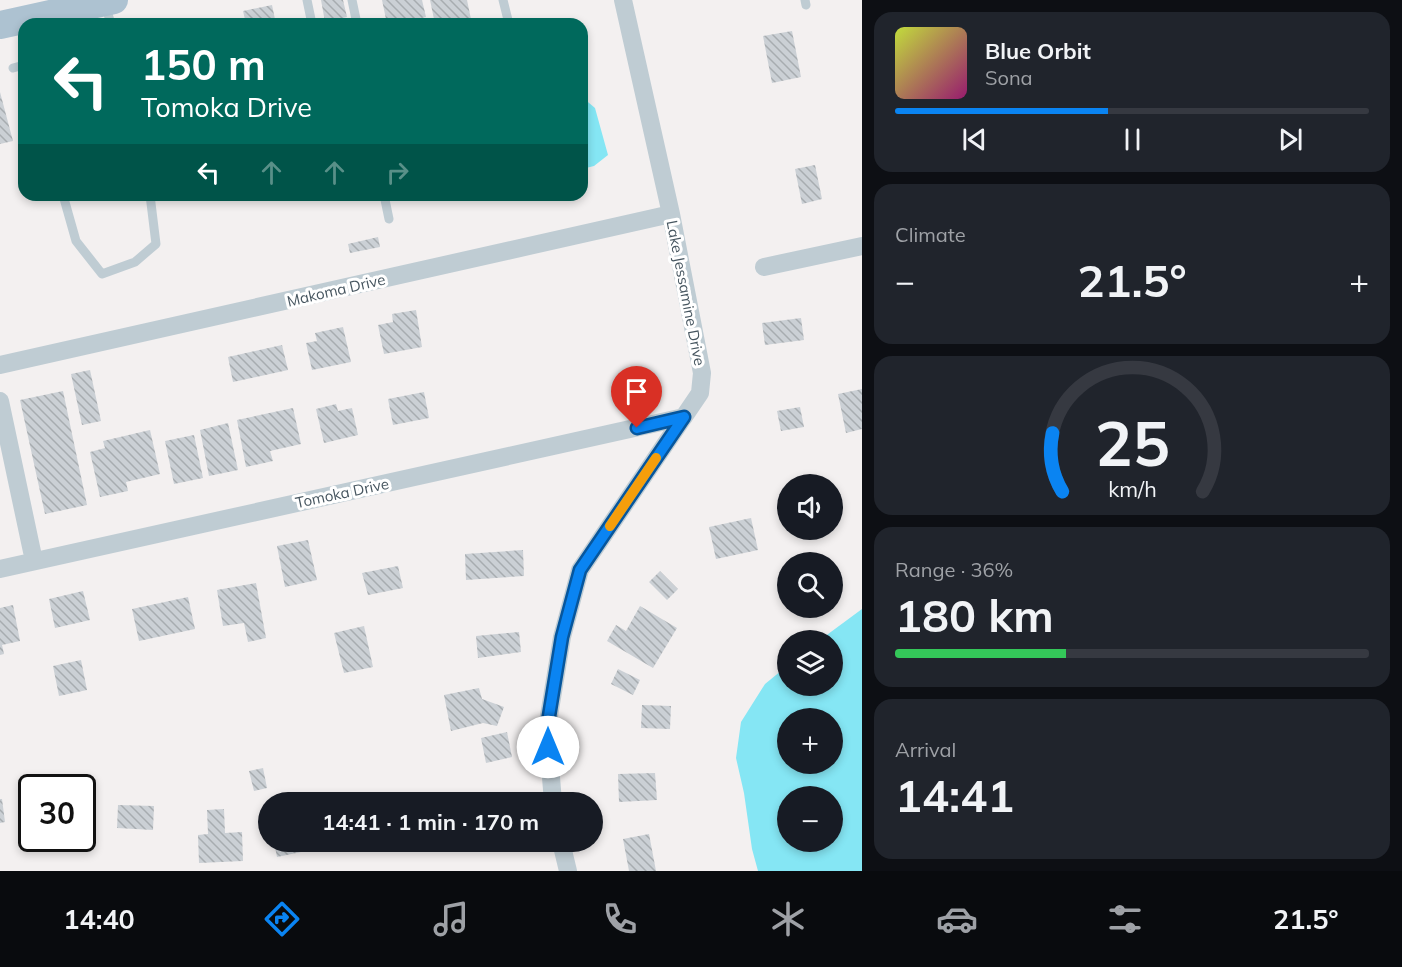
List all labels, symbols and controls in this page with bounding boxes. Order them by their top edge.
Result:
text: Blue Orbit [985,37,1091,65]
text: 150 m [141,38,266,91]
icon: left [42,42,120,120]
text: Sona [985,65,1033,90]
text: Tomoka Drive [141,90,312,124]
icon: previous [958,123,991,156]
icon: pause [1116,123,1149,156]
icon: next [1274,123,1307,156]
icon: left [192,156,225,189]
icon: ahead [255,156,288,189]
icon: ahead [318,156,351,189]
icon: right [381,156,414,189]
street label: Lake Jessamine Drive [663,219,709,367]
text: Climate [895,222,966,247]
text: 21.5° [1077,252,1187,308]
text: − [895,260,915,301]
text: + [1349,260,1369,301]
street label: Makoma Drive [285,269,387,311]
pin [611,366,662,428]
icon: arrive [620,375,653,408]
text: 25 [1095,404,1169,483]
street label: Tomoka Drive [294,474,390,512]
map controls [777,474,843,852]
button: sound [777,474,843,540]
text: km/h [1108,476,1156,503]
button: search [777,552,843,618]
text: Range · 36% [895,557,1013,582]
text: 180 km [895,587,1054,643]
button: layers [777,630,843,696]
button: + [777,708,843,774]
position arrow [516,715,580,779]
text: Arrival [895,737,956,762]
text: 14:41 [895,767,1014,823]
speed limit sign: 30 [18,774,96,852]
button: − [777,786,843,852]
text: 14:41 · 1 min · 170 m [322,808,539,836]
icon: directions [261,898,303,940]
icon: music [430,898,472,940]
icon: phone [599,898,641,940]
icon: climate [767,898,809,940]
icon: car [936,898,978,940]
icon: filters [1104,898,1146,940]
text: 14:40 [63,902,135,936]
text: 21.5° [1273,902,1339,936]

